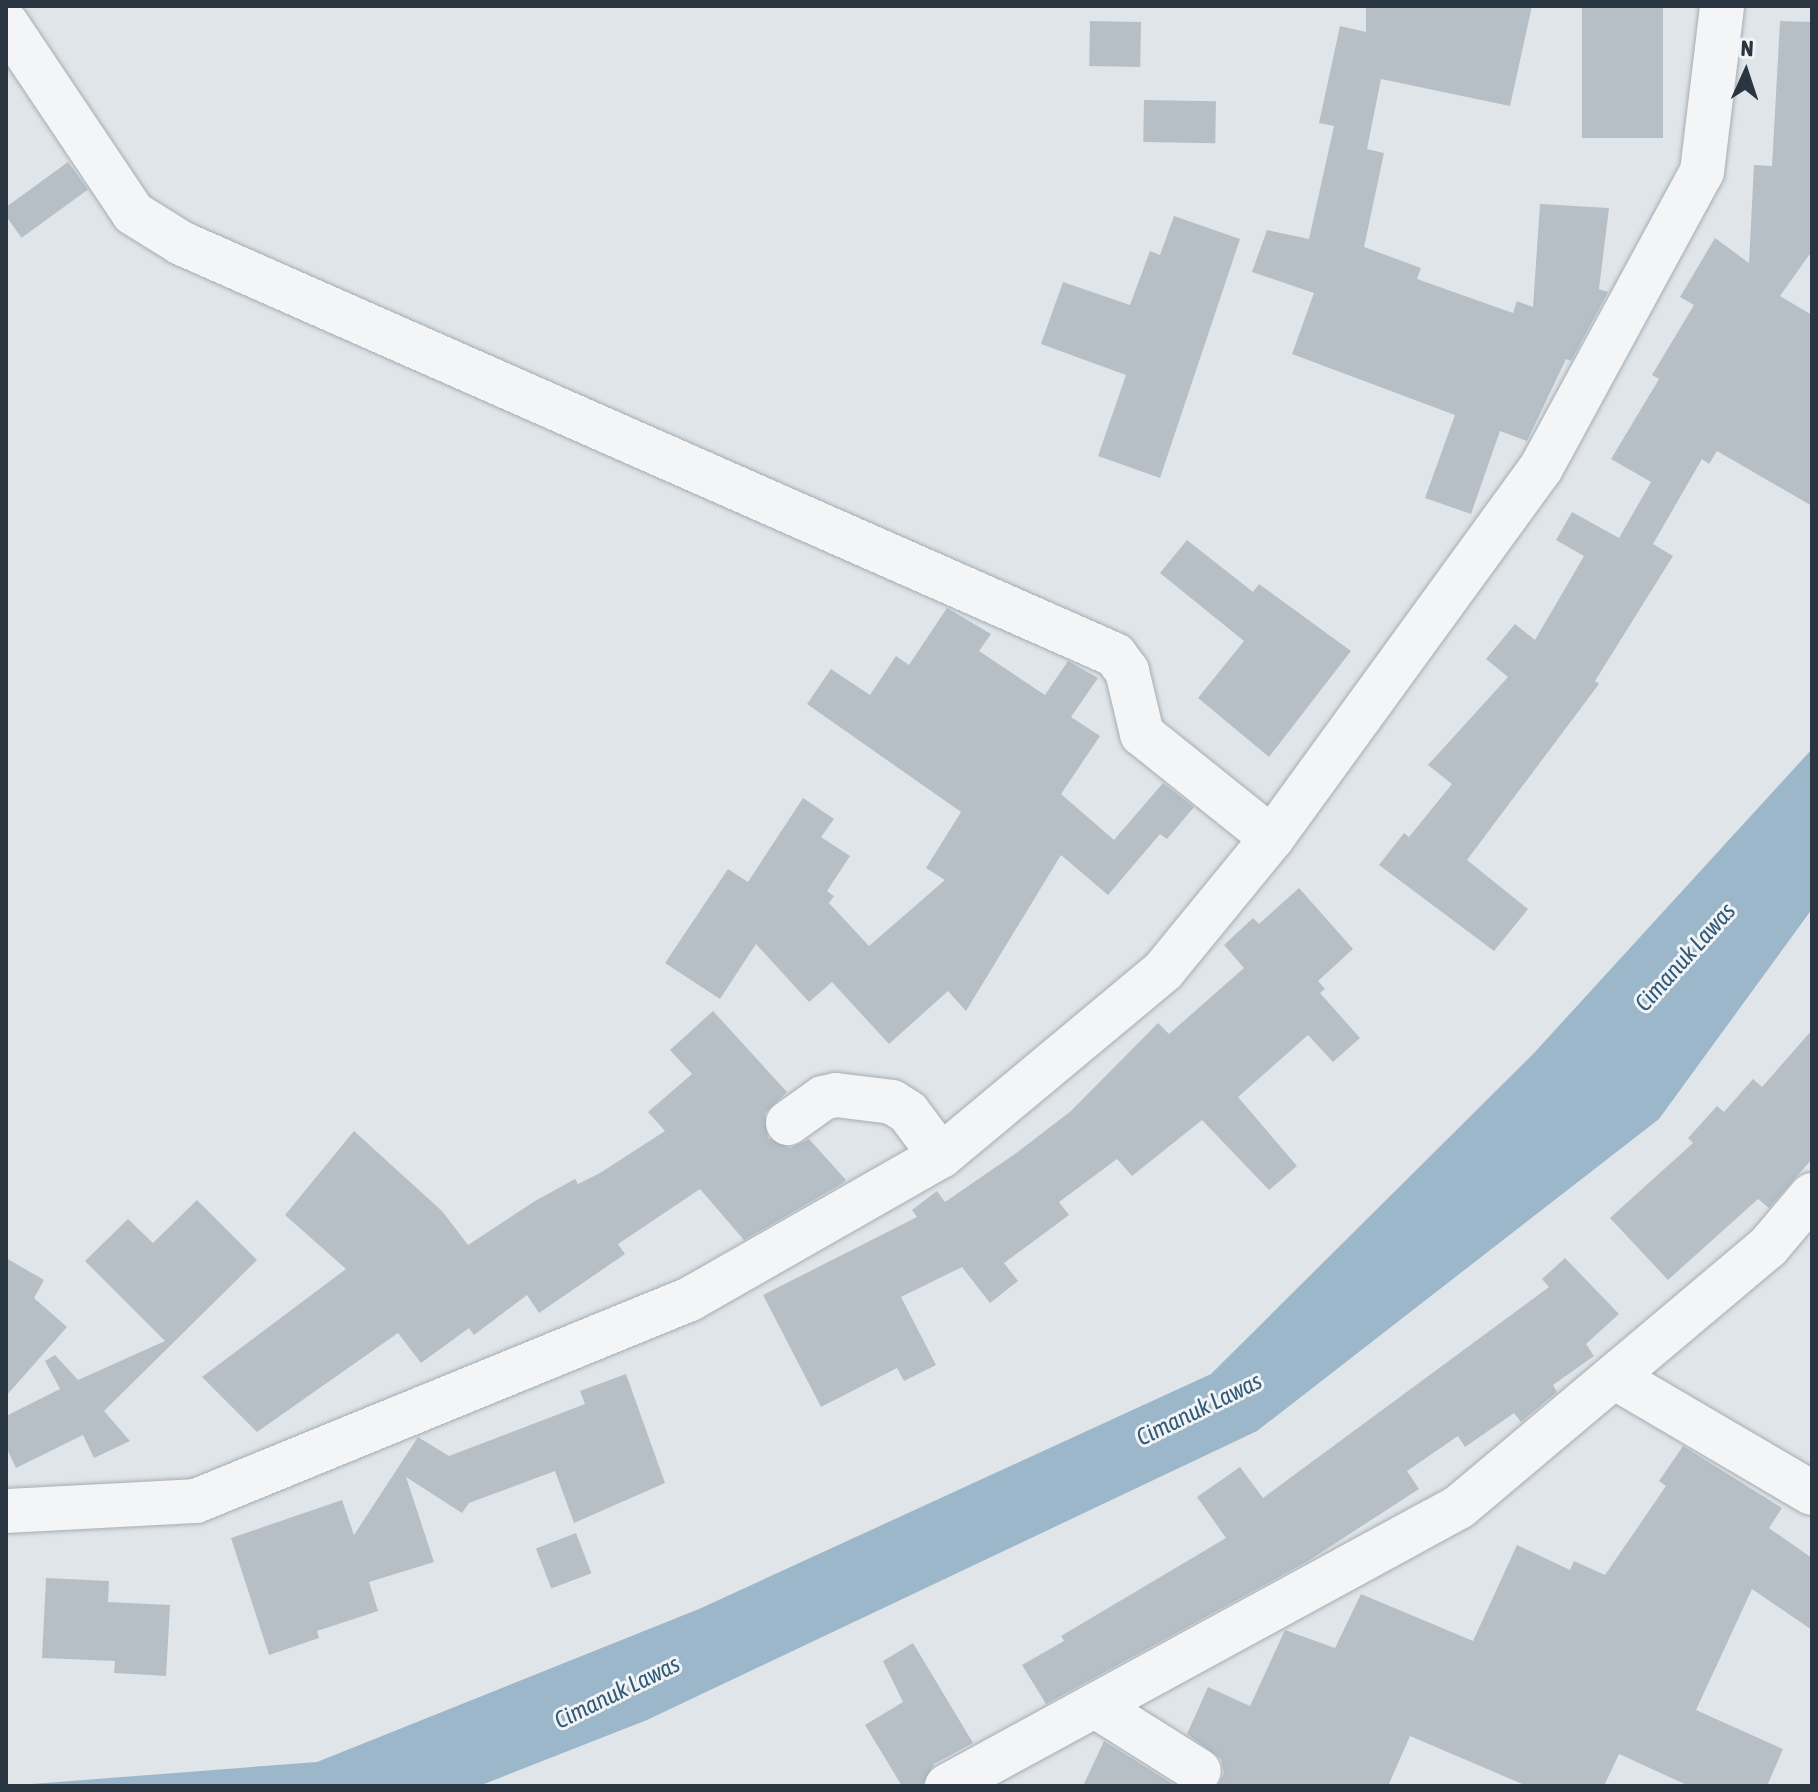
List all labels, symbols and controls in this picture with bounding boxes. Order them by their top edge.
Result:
north arrow [1706,32,1786,112]
text: N [1740,35,1754,61]
water label: Cimanuk Lawas [1629,897,1741,1017]
water label: Cimanuk Lawas [1132,1366,1266,1452]
water label: Cimanuk Lawas [550,1649,684,1735]

